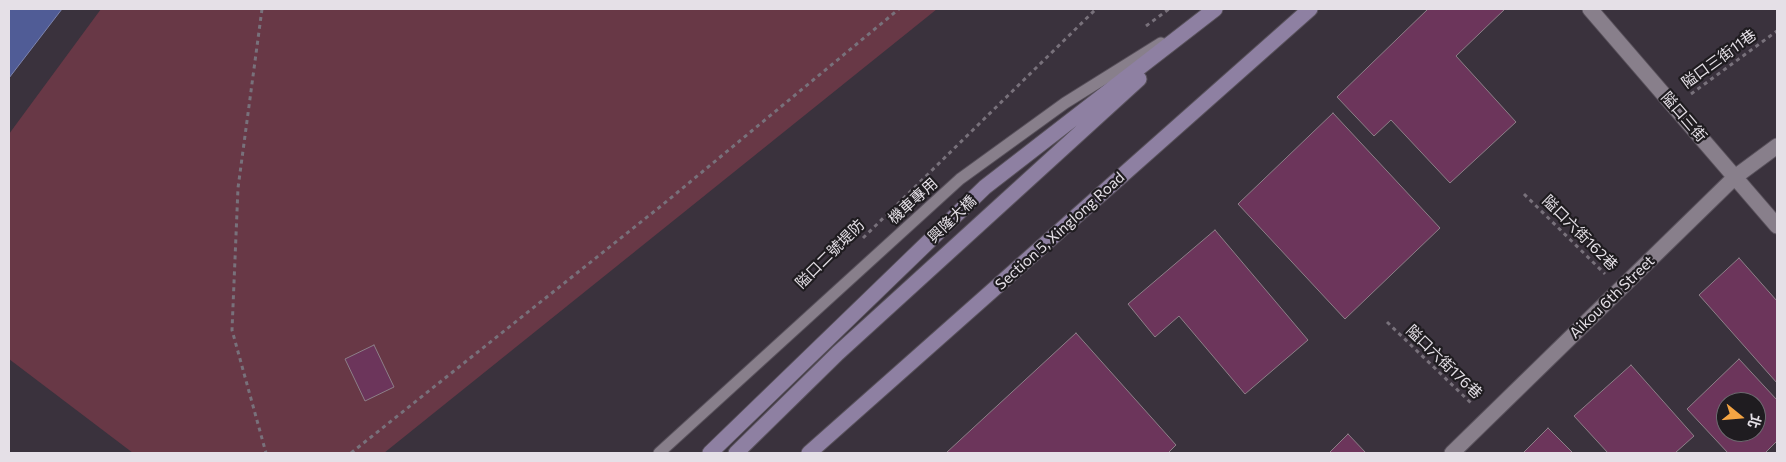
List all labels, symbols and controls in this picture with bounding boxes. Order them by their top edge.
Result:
street label: 隘口三街11巷 [1678,26,1760,92]
street label: 隘口三街 [1658,88,1710,146]
street label: Section 5, Xinglong Road [992,168,1128,294]
street label: 機車專用 [885,174,941,228]
street label: 興隆大橋 [924,192,980,246]
street label: 隘口六街162巷 [1539,192,1621,274]
street label: 隘口二號堤防 [792,216,868,292]
street label: Aikou 6th Street [1566,252,1658,342]
street label: 隘口六街176巷 [1402,321,1486,403]
north arrow [1716,392,1766,442]
text: 北 [1745,412,1765,430]

